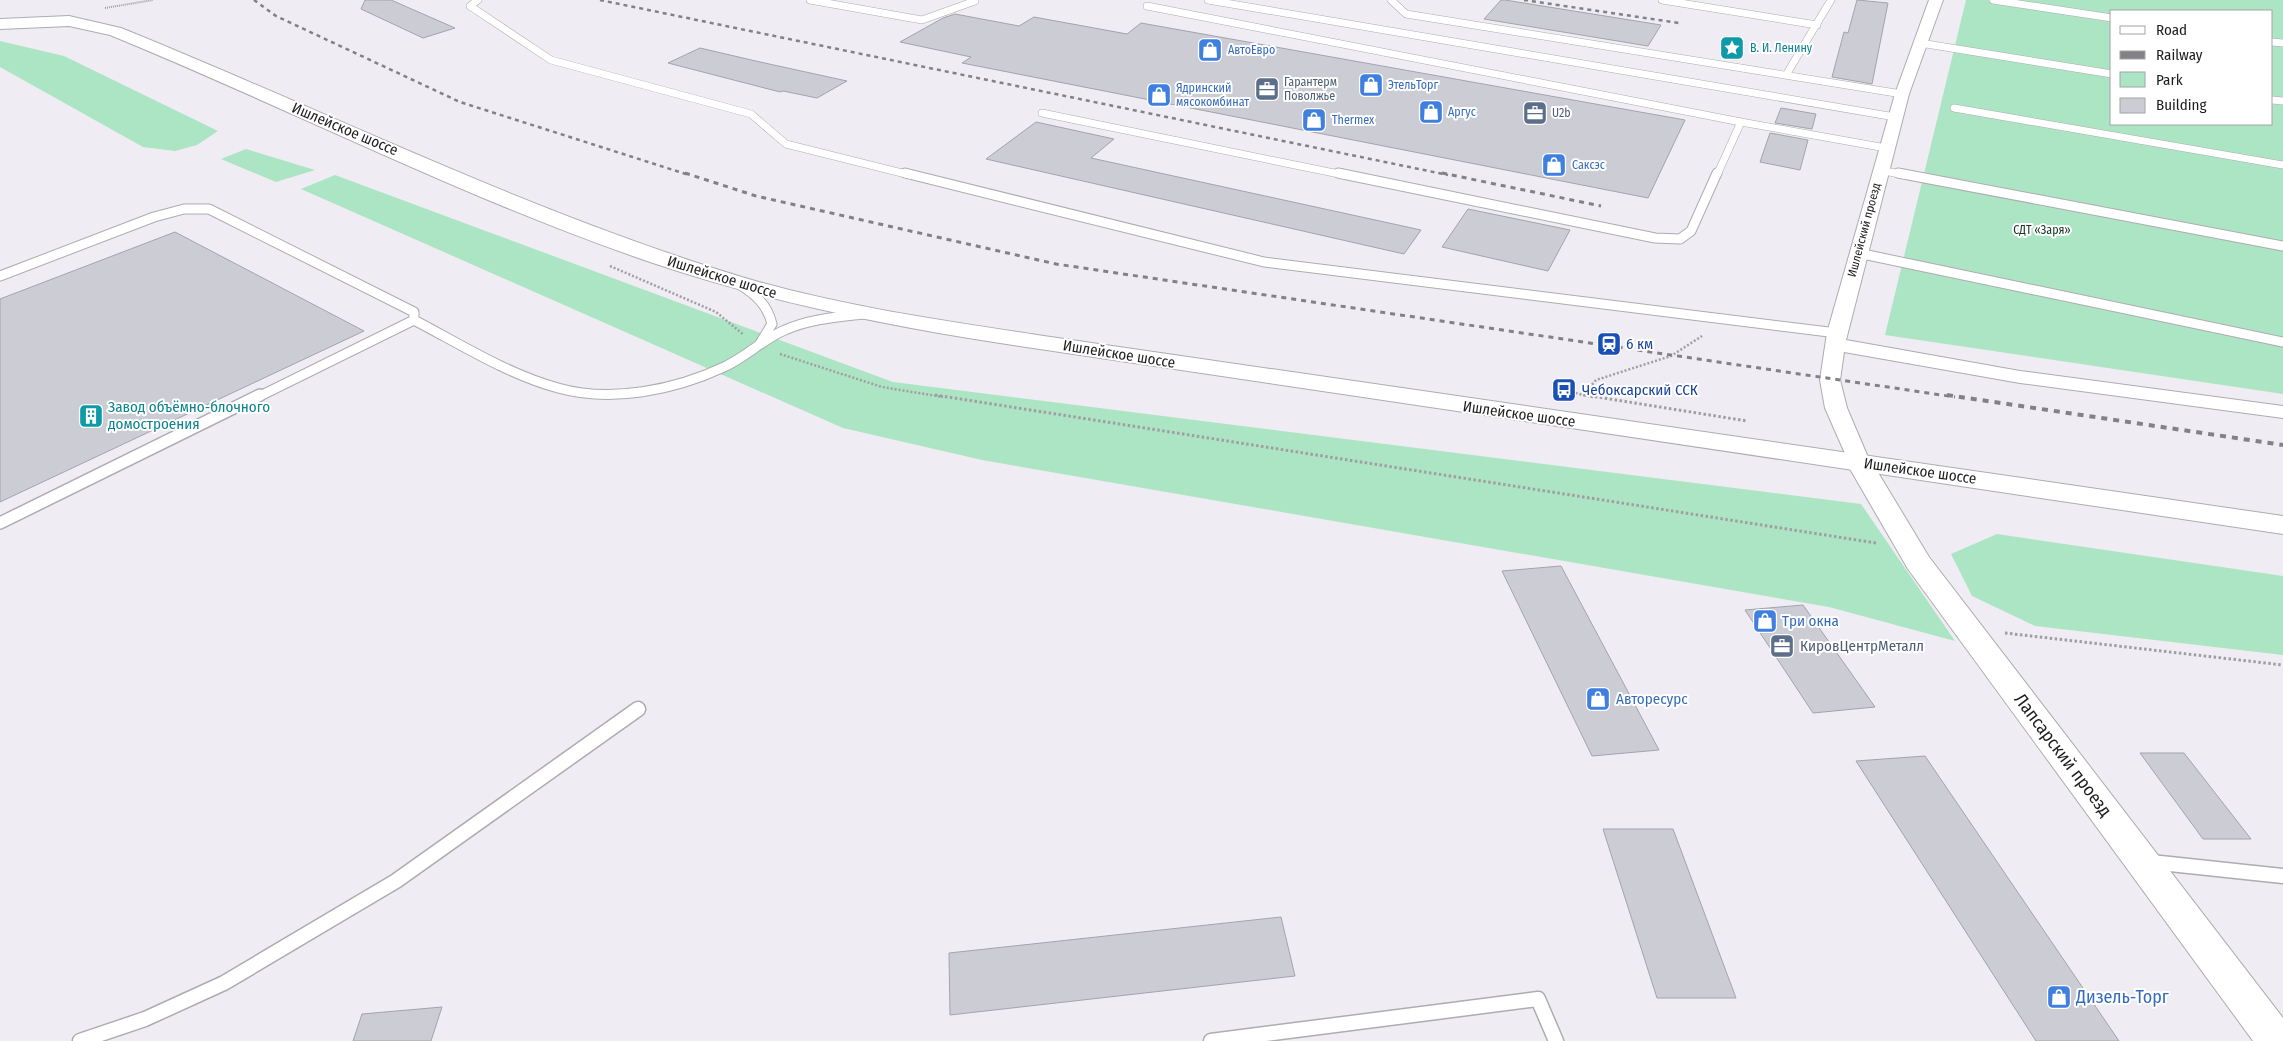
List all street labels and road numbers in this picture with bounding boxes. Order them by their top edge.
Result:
street label: Ишлейское шоссе [289,99,401,159]
street label: Ишлейский проезд [1845,181,1883,279]
street label: Ишлейское шоссе [665,252,779,302]
street label: Ишлейское шоссе [1062,336,1176,372]
street label: Ишлейское шоссе [1462,397,1576,431]
street label: Ишлейское шоссе [1863,454,1977,488]
street label: Лапсарский проезд [2010,689,2116,821]

